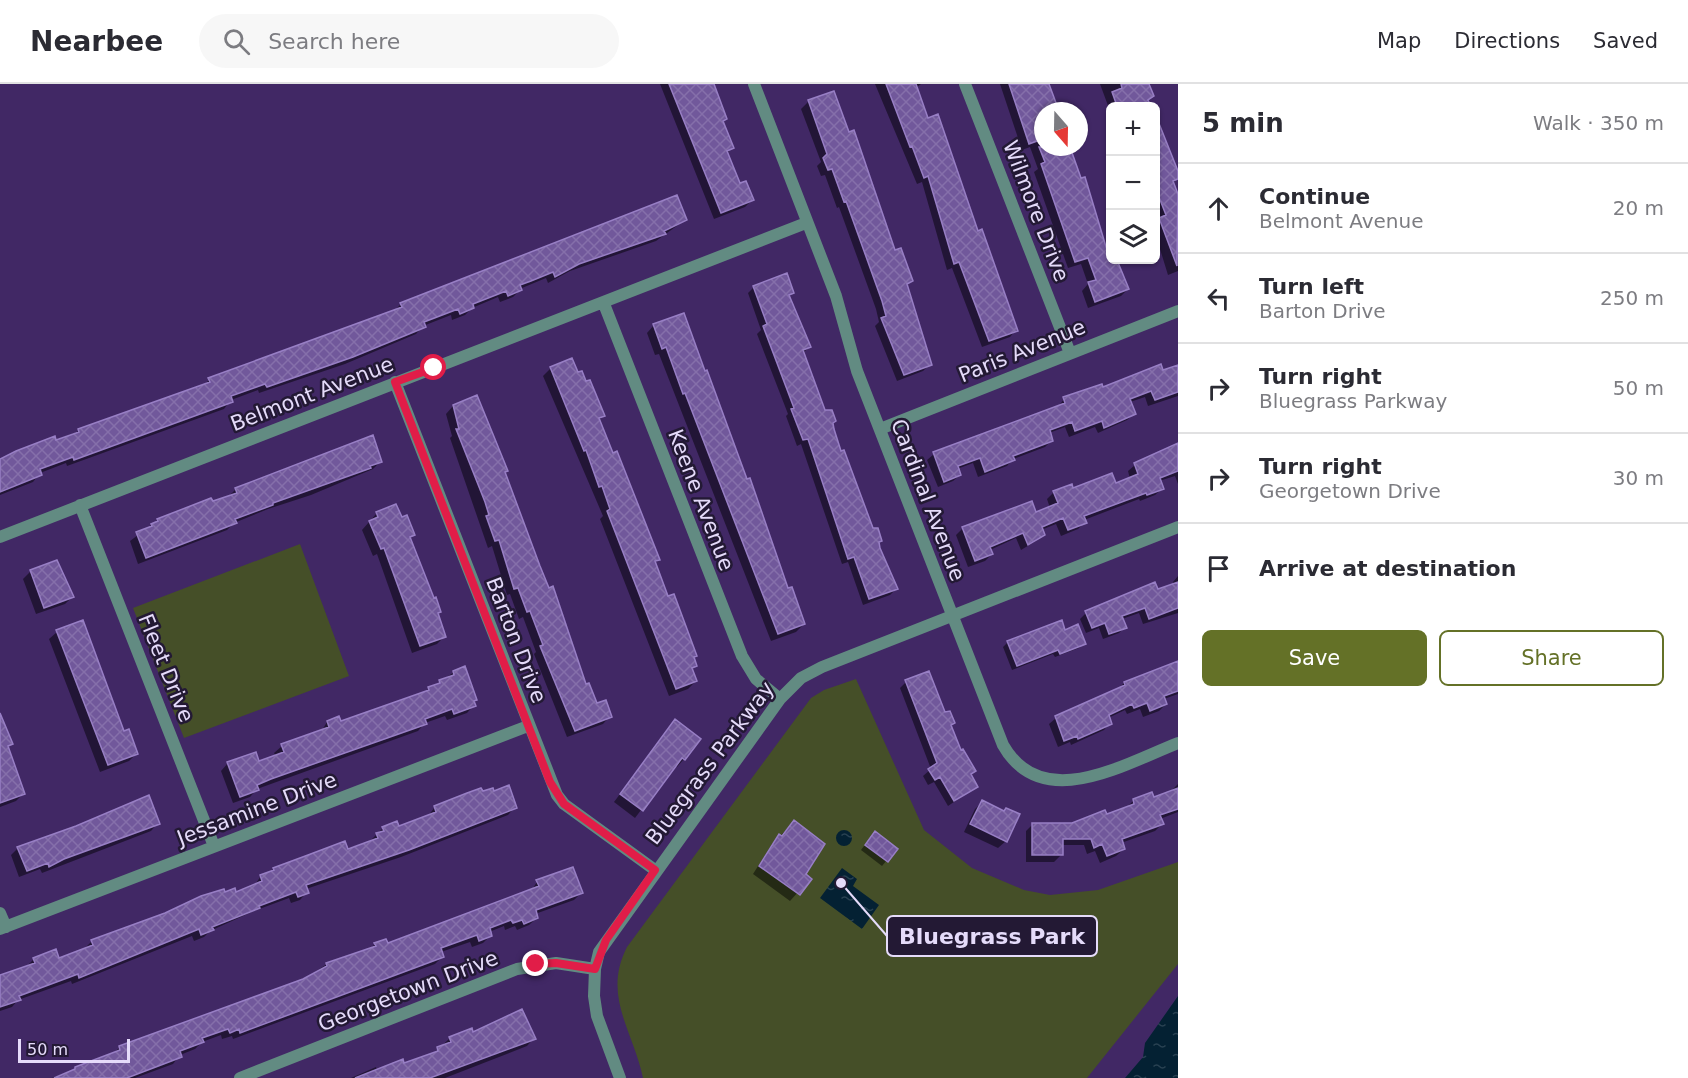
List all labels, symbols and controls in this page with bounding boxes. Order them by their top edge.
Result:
search box [199,14,619,68]
text: Nearbee [30,25,163,58]
icon: search [220,25,253,58]
text: Search here [268,29,400,54]
text: Map [1377,29,1421,53]
text: Directions [1454,29,1560,53]
text: Saved [1593,29,1658,53]
north arrow [1034,102,1088,156]
map controls [1106,102,1160,264]
button: + [1106,102,1160,156]
text: 5 min [1202,108,1284,138]
text: Walk · 350 m [1533,111,1664,135]
street label: Wilmore Drive [998,137,1074,285]
button: − [1106,156,1160,210]
text: Continue [1259,184,1370,209]
icon: ahead [1202,192,1235,225]
text: 20 m [1613,196,1664,220]
text: Belmont Avenue [1259,209,1423,233]
button: layers [1106,210,1160,264]
text: Turn left [1259,274,1364,299]
icon: left [1202,282,1235,315]
text: 250 m [1600,286,1664,310]
text: Barton Drive [1259,299,1386,323]
street label: Paris Avenue [955,315,1089,387]
street label: Belmont Avenue [227,352,397,436]
route start [420,354,446,380]
text: Turn right [1259,364,1382,389]
icon: right [1202,372,1235,405]
text: 50 m [1613,376,1664,400]
text: Bluegrass Parkway [1259,389,1447,413]
street label: Cardinal Avenue [886,416,970,584]
street label: Keene Avenue [663,426,739,574]
text: Turn right [1259,454,1382,479]
icon: right [1202,462,1235,495]
text: 30 m [1613,466,1664,490]
text: Georgetown Drive [1259,479,1441,503]
icon: arrive [1202,552,1235,585]
text: Arrive at destination [1259,556,1516,581]
street label: Barton Drive [481,574,551,706]
street label: Fleet Drive [133,610,199,726]
button: Save [1202,630,1427,686]
button: Share [1439,630,1664,686]
street label: Bluegrass Parkway [641,677,779,849]
street label: Jessamine Drive [172,768,340,851]
callout: Bluegrass Park [887,916,1097,956]
text: Bluegrass Park [899,924,1086,949]
street label: Georgetown Drive [315,946,501,1036]
route end [522,950,548,976]
scale bar [18,1036,130,1064]
text: 50 m [27,1040,68,1059]

